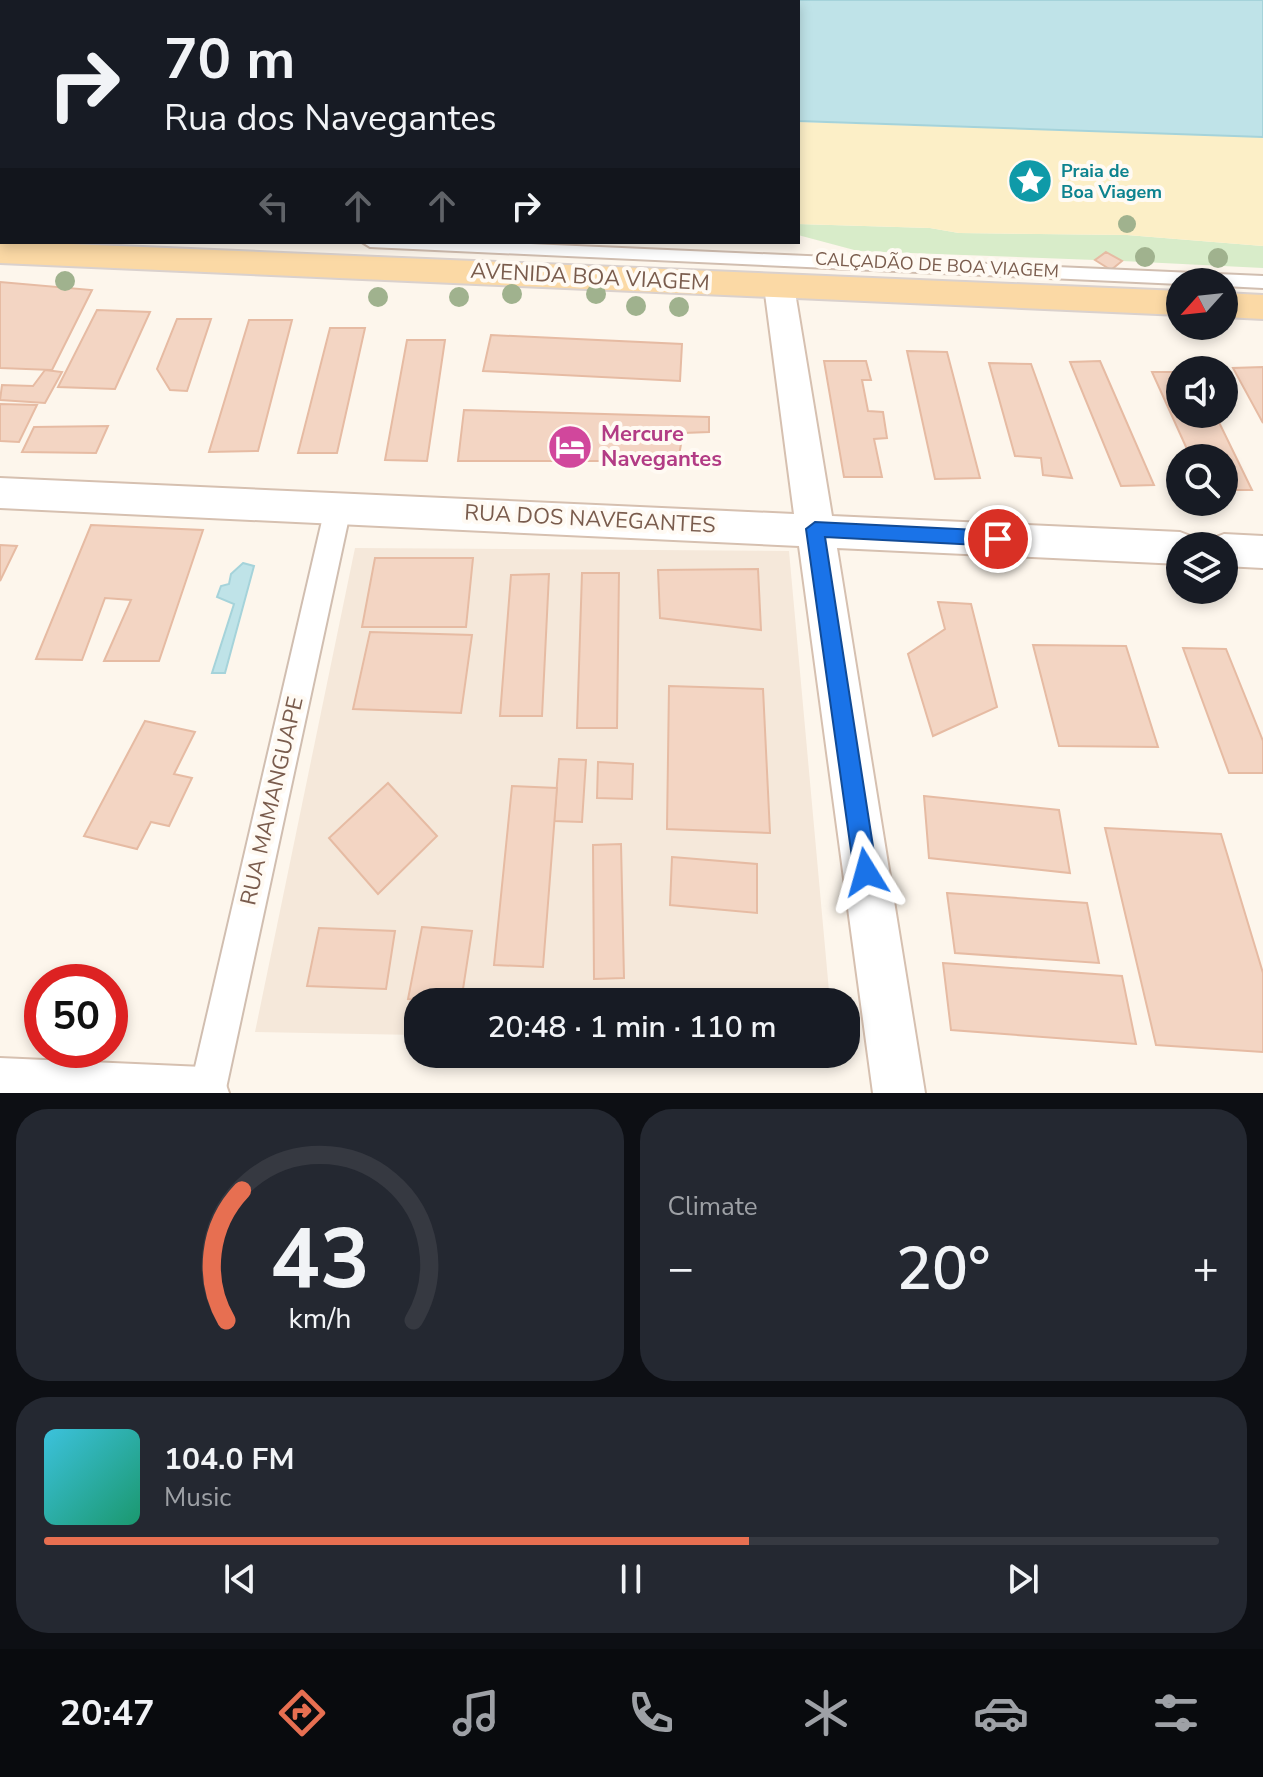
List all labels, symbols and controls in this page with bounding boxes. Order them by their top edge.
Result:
text: 70 m [164,21,295,98]
icon: right [32,32,136,136]
text: Rua dos Navegantes [164,94,497,143]
place icon: Praia de Boa Viagem [1006,157,1054,205]
place label: Praia de Boa Viagem [1061,159,1162,204]
icon: left [252,184,296,228]
icon: ahead [336,184,380,228]
icon: ahead [420,184,464,228]
icon: right [504,184,548,228]
street label: CALÇADÃO DE BOA VIAGEM [814,247,1060,283]
street label: AVENIDA BOA VIAGEM [469,256,711,298]
north arrow [1166,268,1238,340]
map controls [1166,268,1238,604]
button: sound [1166,356,1238,428]
place label: Mercure Navegantes [601,419,722,474]
hotel icon: Mercure Navegantes [546,423,594,471]
button: search [1166,444,1238,516]
street label: RUA DOS NAVEGANTES [464,497,716,541]
pin [964,505,1032,573]
icon: arrive [976,517,1020,561]
button: layers [1166,532,1238,604]
street label: RUA MAMANGUAPE [233,694,311,908]
position arrow [824,830,908,914]
speed limit sign: 50 [24,964,128,1068]
text: 20:48 · 1 min · 110 m [487,1007,777,1048]
text: Climate [668,1189,758,1224]
text: 43 [270,1203,370,1316]
text: 20° [896,1228,991,1310]
text: − [668,1239,694,1299]
text: + [1193,1239,1219,1299]
text: km/h [288,1299,351,1338]
text: 104.0 FM [164,1439,294,1480]
text: Music [164,1480,231,1515]
icon: previous [218,1557,262,1601]
icon: pause [609,1557,653,1601]
icon: next [1001,1557,1045,1601]
icon: directions [274,1685,330,1741]
icon: music [448,1685,504,1741]
icon: phone [623,1685,679,1741]
icon: climate [798,1685,854,1741]
icon: car [973,1685,1029,1741]
icon: filters [1148,1685,1204,1741]
text: 20:47 [59,1689,155,1738]

